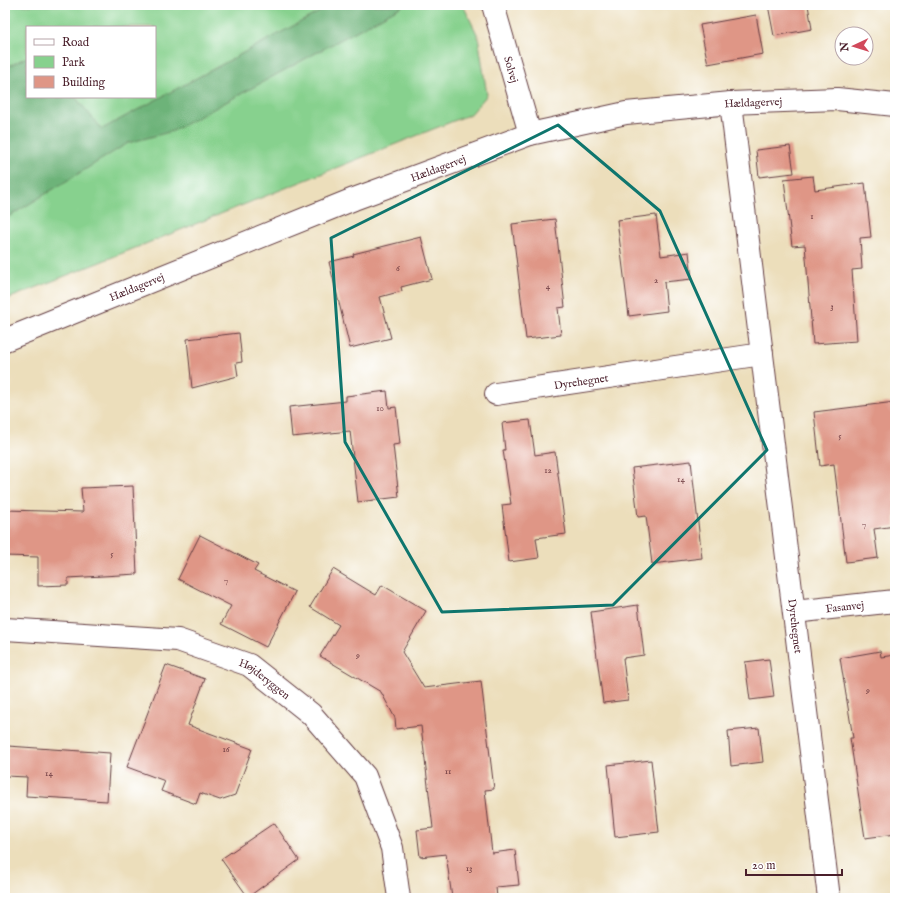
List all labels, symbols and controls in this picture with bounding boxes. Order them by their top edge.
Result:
legend [26,26,156,98]
north arrow [834,26,874,66]
text: Road [62,35,90,50]
text: N [838,41,852,53]
text: Park [62,55,85,70]
street label: Solvej [500,55,521,85]
text: Building [62,75,106,90]
street label: Hældagervej [724,95,782,112]
street label: Hældagervej [409,152,468,185]
house number: 1 [810,211,814,222]
house number: 6 [396,263,400,274]
street label: Hældagervej [108,270,167,305]
house number: 2 [654,275,658,286]
house number: 4 [546,281,551,292]
house number: 3 [830,301,834,312]
street label: Dyrehegnet [553,371,610,393]
house number: 10 [376,403,384,414]
house number: 5 [838,431,842,442]
house number: 12 [544,465,552,476]
house number: 14 [677,474,685,485]
house number: 7 [862,519,866,530]
house number: 5 [110,549,114,560]
house number: 7 [224,575,228,586]
street label: Dyrehegnet [784,598,805,655]
street label: Fasanvej [825,598,865,617]
house number: 9 [355,650,360,661]
street label: Højderyggen [237,656,293,703]
house number: 9 [865,685,870,696]
house number: 16 [222,744,230,755]
house number: 11 [445,766,451,777]
house number: 14 [45,768,53,779]
scale bar [746,851,842,877]
text: 20 m [752,858,775,873]
house number: 13 [466,863,472,874]

